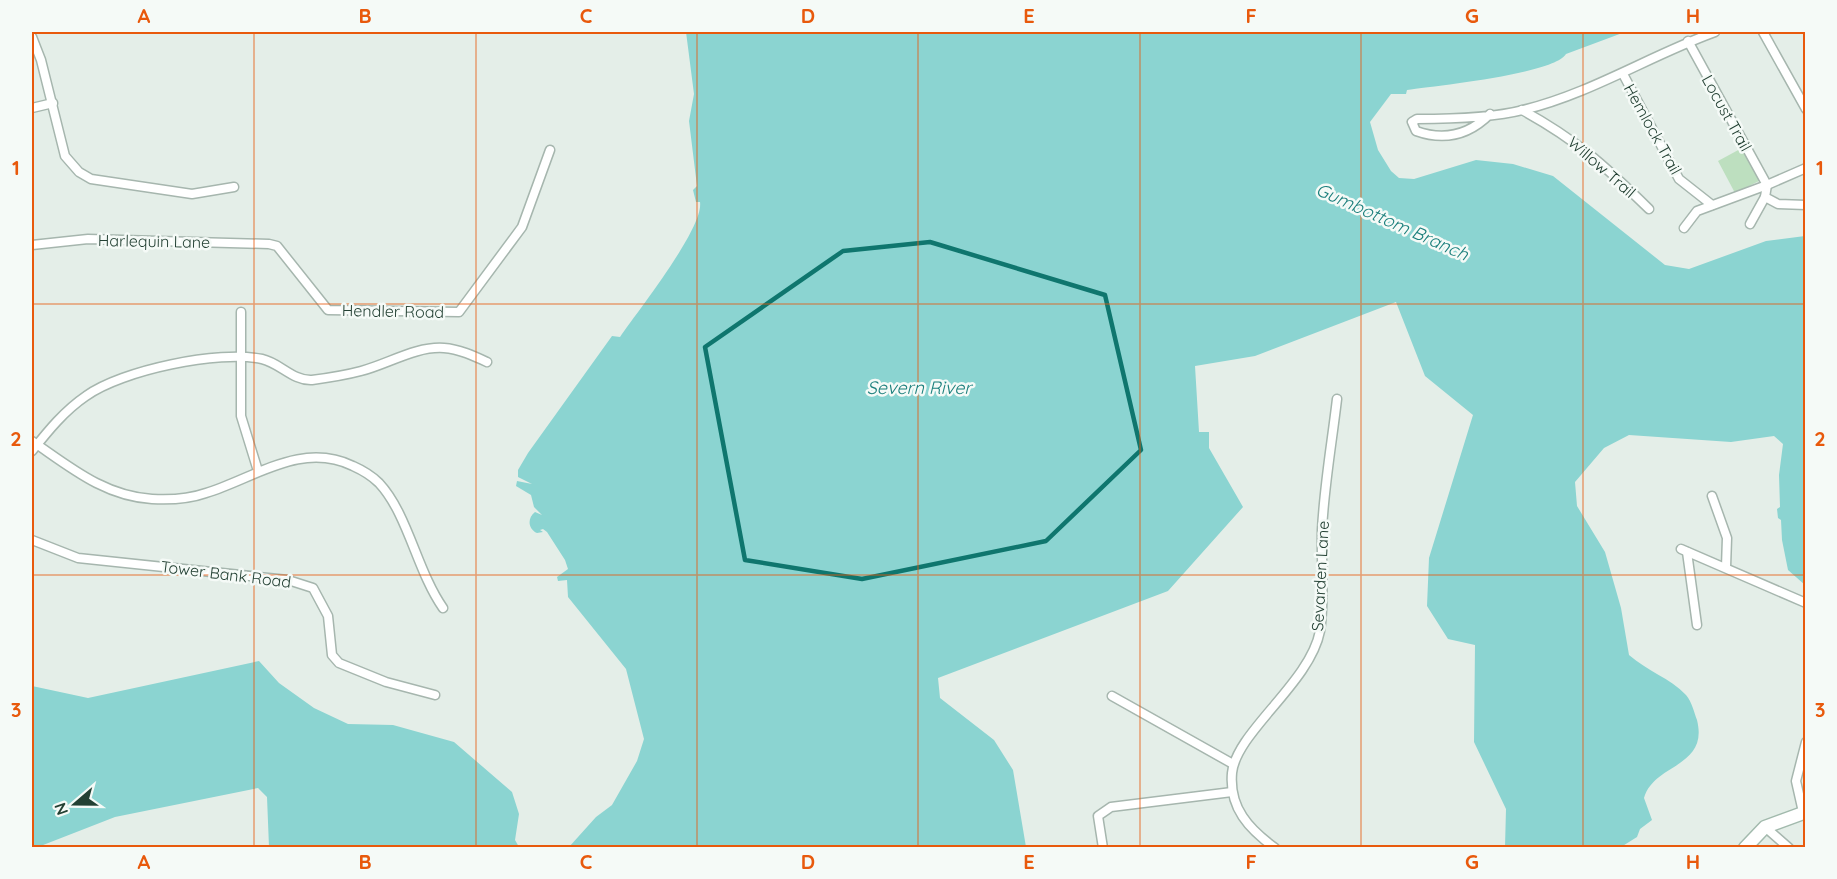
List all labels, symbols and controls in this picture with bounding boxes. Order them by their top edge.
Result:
text: A [138,3,151,28]
text: B [358,3,372,28]
text: C [580,3,593,28]
text: D [801,3,815,28]
text: E [1023,3,1035,28]
text: F [1245,3,1257,28]
text: G [1465,3,1479,28]
text: H [1686,3,1700,28]
street label: Locust Trail [1698,71,1756,155]
street label: Hemlock Trail [1620,80,1686,178]
street label: Willow Trail [1564,132,1640,202]
text: 1 [12,155,20,180]
text: 1 [1816,155,1824,180]
water label: Gumbottom Branch [1312,178,1473,266]
street label: Harlequin Lane [98,230,210,252]
street label: Hendler Road [342,300,444,322]
water label: Severn River [867,376,973,399]
text: 2 [10,426,22,451]
text: 2 [1814,426,1826,451]
street label: Sevarden Lane [1307,520,1333,632]
street label: Tower Bank Road [160,556,292,592]
text: 3 [11,697,21,722]
text: 3 [1815,697,1825,722]
north arrow [45,774,105,834]
text: N [49,800,72,818]
text: A [138,849,151,874]
text: B [358,849,372,874]
text: C [580,849,593,874]
text: D [801,849,815,874]
text: E [1023,849,1035,874]
text: F [1245,849,1257,874]
text: G [1465,849,1479,874]
text: H [1686,849,1700,874]

